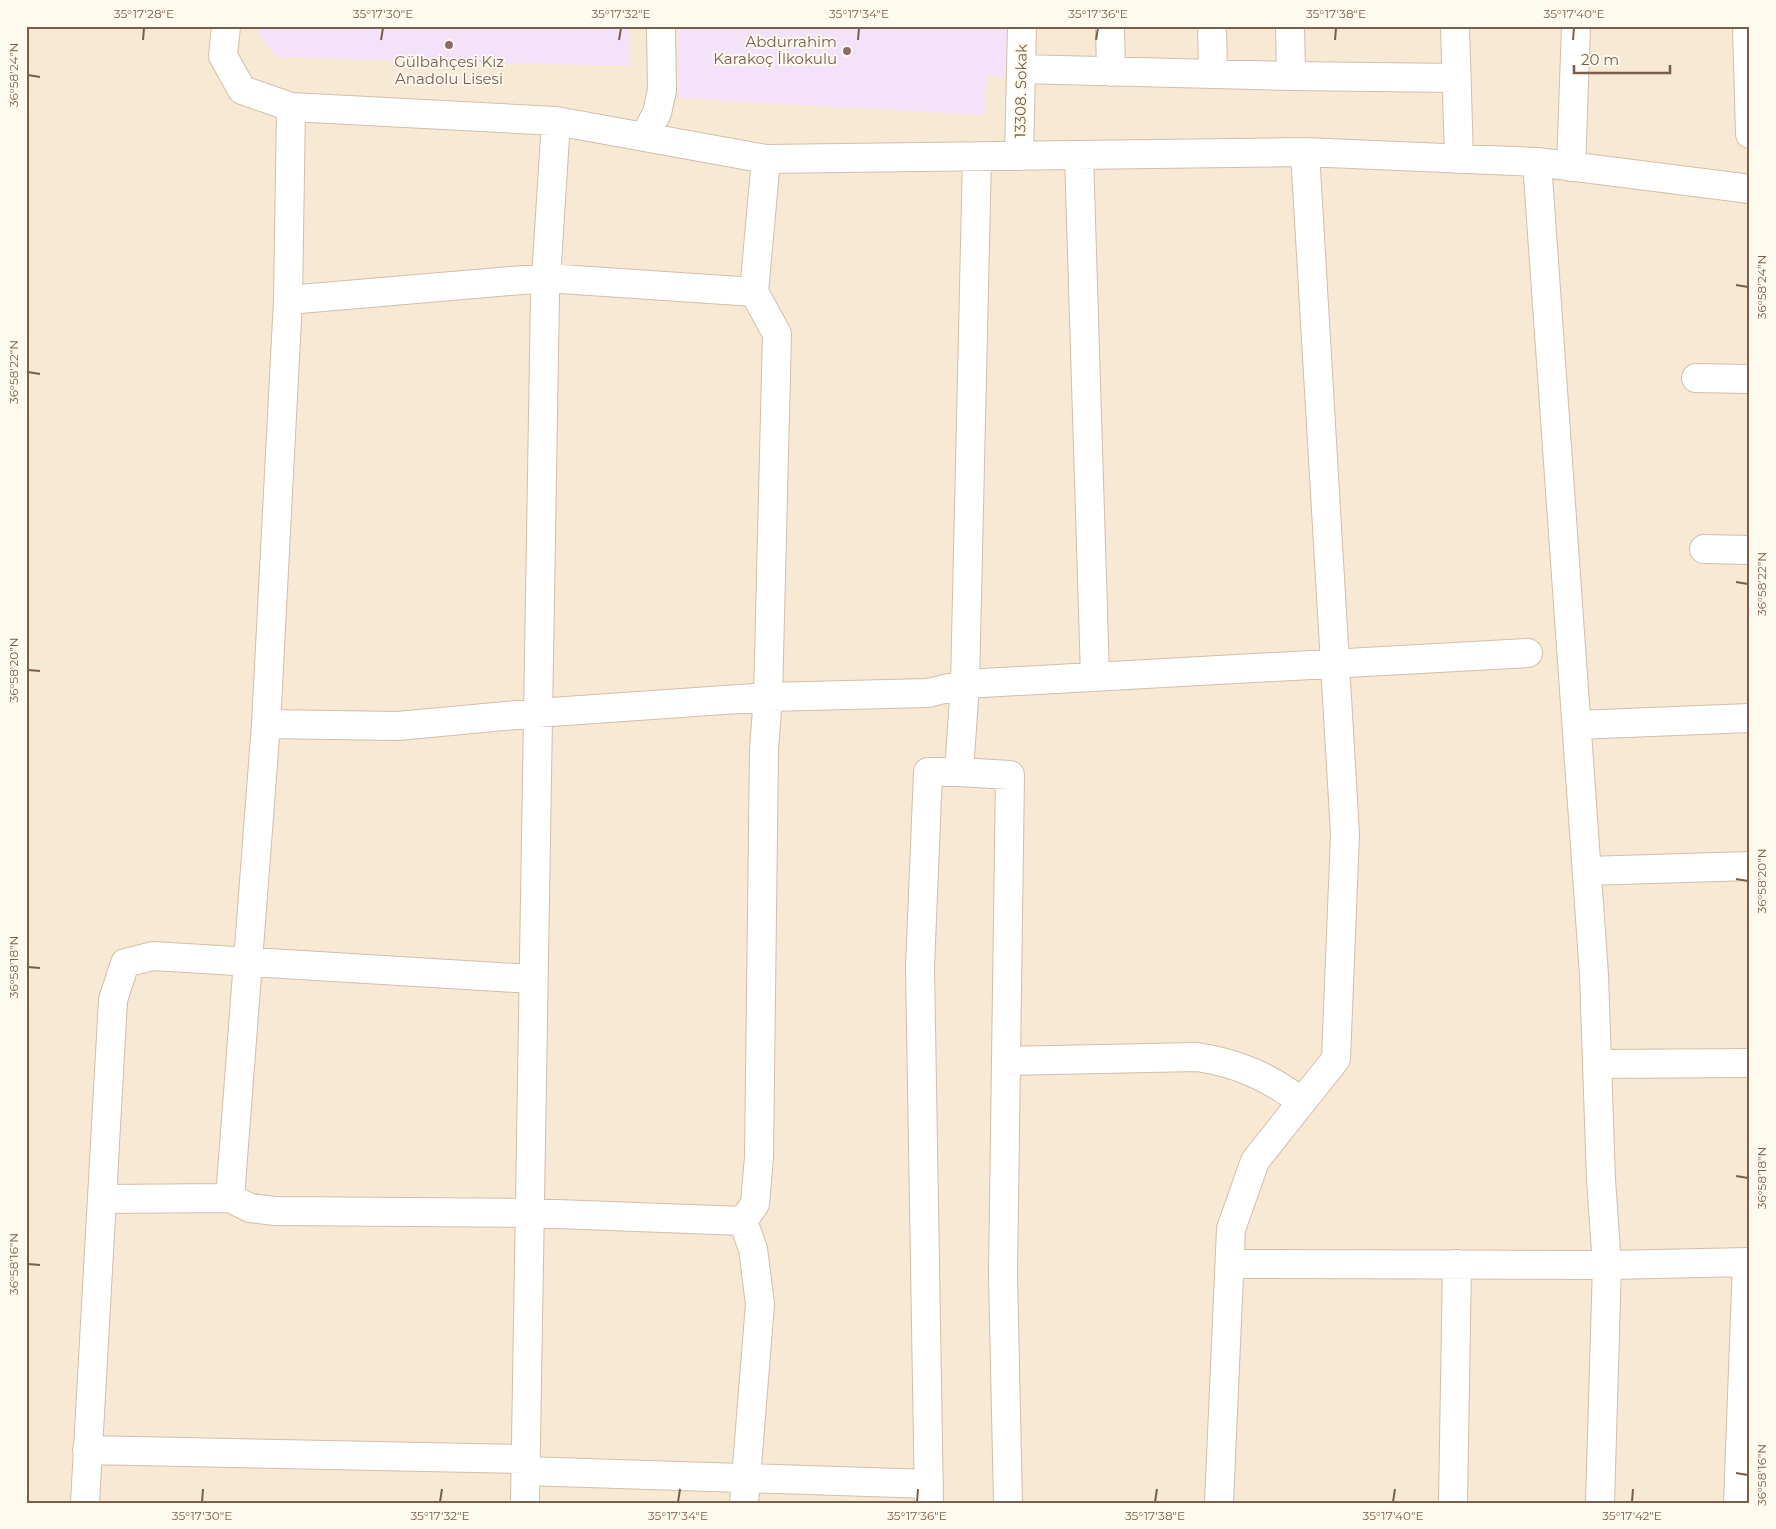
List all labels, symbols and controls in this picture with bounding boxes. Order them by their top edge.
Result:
text: 35°17'28"E [114,6,174,21]
text: 35°17'30"E [353,6,413,21]
text: 35°17'32"E [591,6,651,21]
text: 35°17'34"E [829,6,889,21]
text: 35°17'36"E [1068,6,1128,21]
text: 35°17'38"E [1306,6,1366,21]
text: 35°17'40"E [1544,6,1604,21]
place label: Abdurrahim Karakoç İlkokulu [713,32,837,68]
marker: Gülbahçesi Kız Anadolu Lisesi [443,39,455,51]
scale bar [1574,42,1670,74]
text: 36°58'24"N [6,43,21,107]
street label: 13308. Sokak [1010,44,1031,138]
marker: Abdurrahim Karakoç İlkokulu [841,45,853,57]
text: 20 m [1581,50,1619,69]
place label: Gülbahçesi Kız Anadolu Lisesi [394,52,504,88]
text: 36°58'24"N [1754,255,1769,319]
text: 36°58'22"N [6,340,21,404]
text: 36°58'22"N [1754,552,1769,616]
text: 36°58'20"N [6,637,21,703]
text: 36°58'20"N [1754,848,1769,914]
text: 36°58'18"N [6,936,21,998]
text: 36°58'18"N [1754,1147,1769,1209]
text: 36°58'16"N [6,1233,21,1295]
text: 36°58'16"N [1754,1444,1769,1506]
text: 35°17'30"E [172,1508,232,1523]
text: 35°17'32"E [410,1508,470,1523]
text: 35°17'34"E [648,1508,708,1523]
text: 35°17'36"E [887,1508,947,1523]
text: 35°17'38"E [1125,1508,1185,1523]
text: 35°17'40"E [1363,1508,1423,1523]
text: 35°17'42"E [1602,1508,1662,1523]

